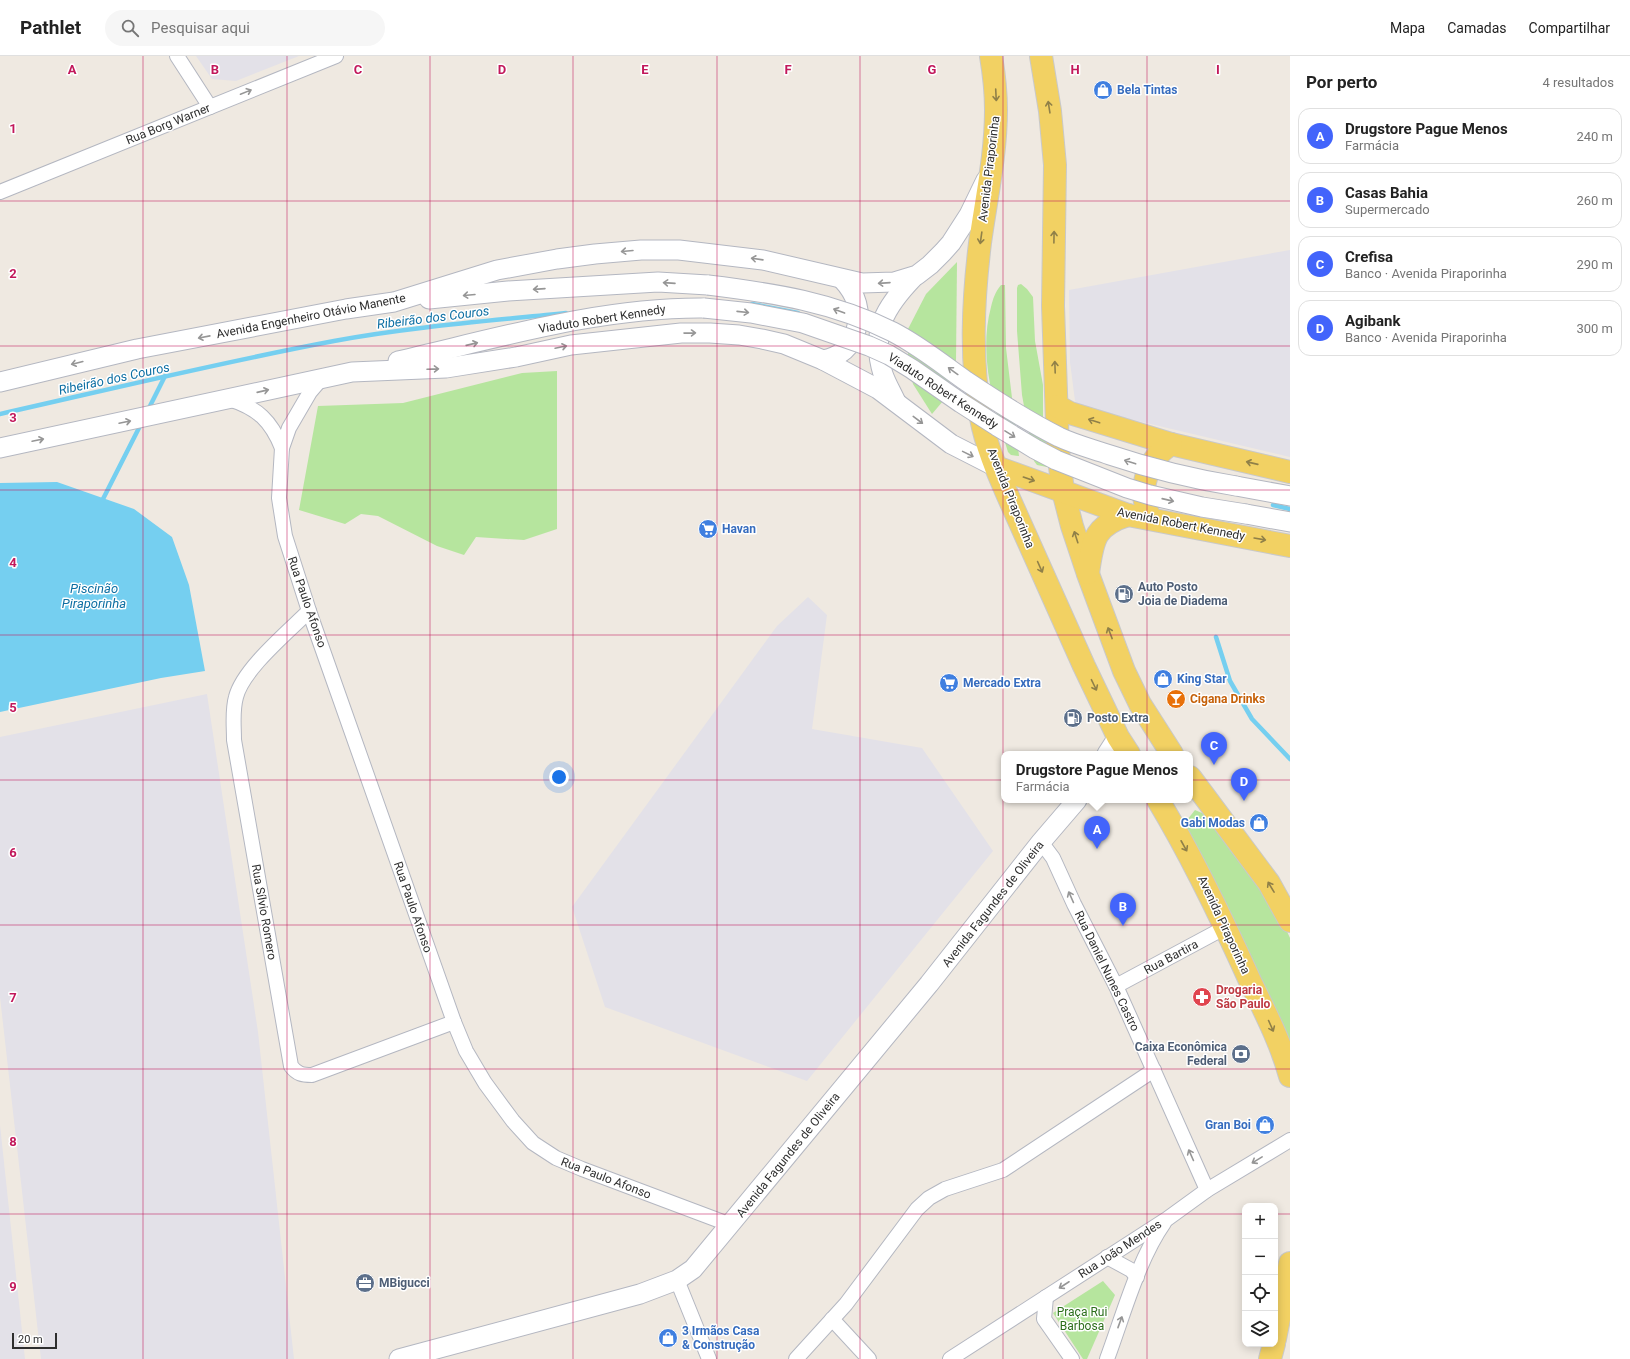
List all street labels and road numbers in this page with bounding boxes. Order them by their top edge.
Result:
street label: Rua Borg Warner [124,101,212,147]
street label: Avenida Piraporinha [976,115,1002,223]
street label: Avenida Engenheiro Otávio Manente [215,291,407,341]
street label: Viaduto Robert Kennedy [537,302,667,336]
street label: Viaduto Robert Kennedy [885,350,1001,432]
street label: Avenida Piraporinha [985,446,1037,550]
street label: Avenida Robert Kennedy [1116,505,1246,543]
street label: Rua Paulo Afonso [285,555,329,650]
street label: Avenida Fagundes de Oliveira [939,838,1047,970]
street label: Rua Paulo Afonso [391,860,435,955]
street label: Rua Sílvio Romero [249,863,279,961]
street label: Avenida Piraporinha [1195,874,1253,976]
street label: Rua Daniel Nunes Castro [1072,908,1142,1034]
street label: Rua Bartira [1142,937,1200,977]
street label: Avenida Fagundes de Oliveira [733,1090,843,1220]
street label: Rua Paulo Afonso [559,1154,653,1202]
street label: Rua João Mendes [1076,1217,1164,1281]

